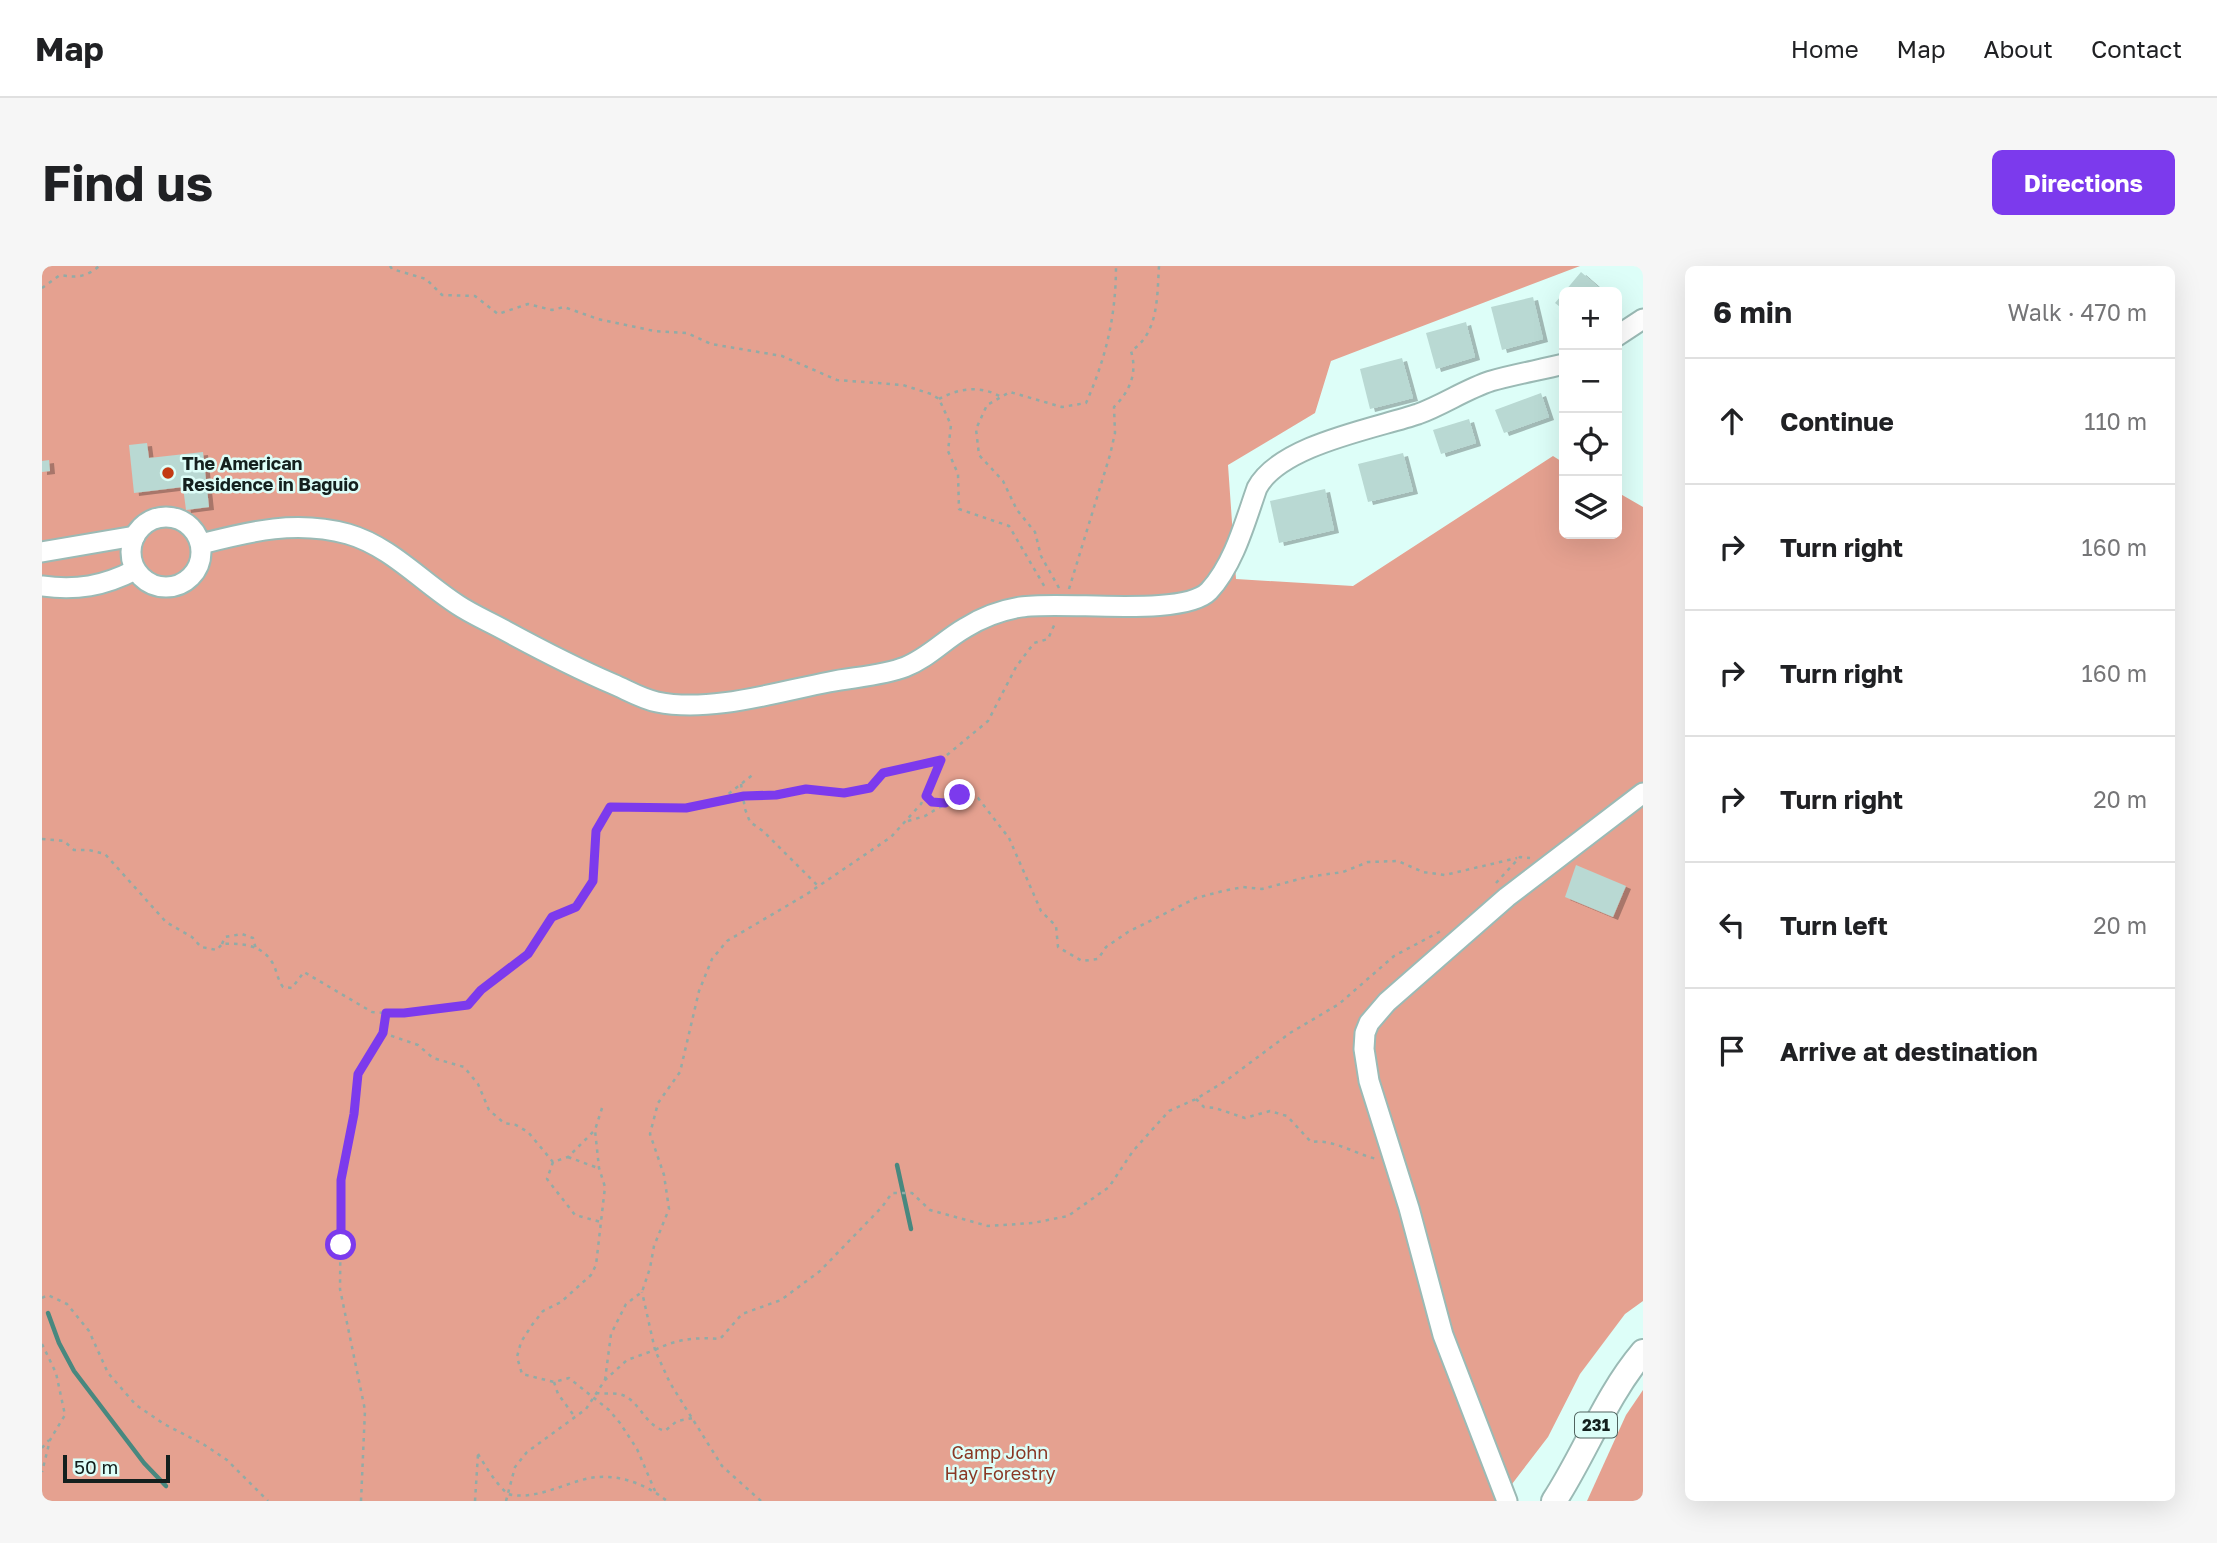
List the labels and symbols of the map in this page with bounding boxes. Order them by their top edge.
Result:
place label: The American Residence in Baguio [182,452,359,495]
marker: The American Residence in Baguio [160,465,176,481]
route end [944,779,975,810]
route start [325,1229,356,1260]
road number: 231 [1575,1413,1617,1438]
park label: Camp John Hay Forestry [944,1441,1056,1484]
scale bar [63,1452,170,1484]

